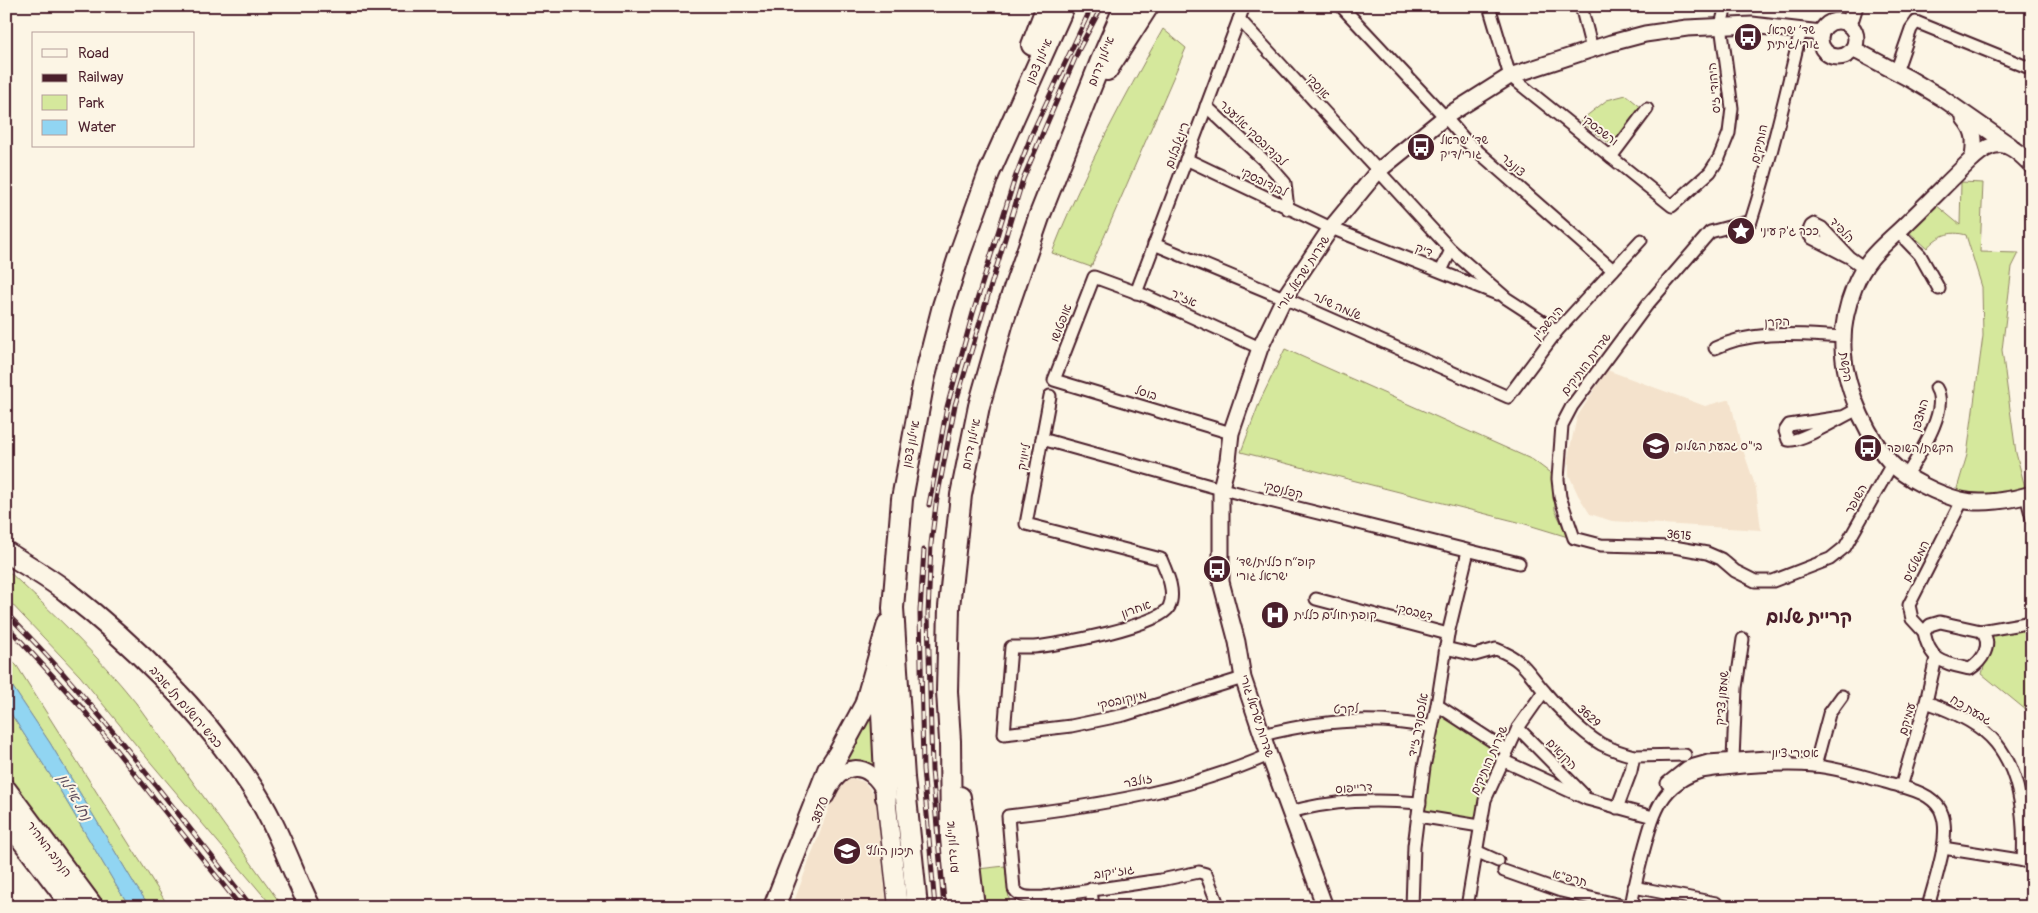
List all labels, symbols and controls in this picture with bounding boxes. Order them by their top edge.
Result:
bus stop icon: שד׳ ישראל גורי/גיתית [1733,22,1763,52]
place label: שד׳ ישראל גורי/גיתית [1767,23,1820,52]
legend [32,32,195,148]
street label: איילון דרום [1085,34,1118,88]
street label: איילון צפון [1023,36,1056,86]
text: Road [78,44,109,63]
street label: היהודי זיס [1705,62,1724,114]
text: Railway [78,68,124,87]
street label: אנסקי [1302,70,1333,102]
text: Park [78,94,105,113]
street label: לבנדובסקי אליעזר [1216,97,1291,170]
street label: ורשבסקי [1578,111,1621,149]
text: Water [78,118,117,137]
street label: רינגלבלום [1162,120,1193,170]
street label: הותיקים [1748,123,1771,165]
bus stop icon: שד׳ ישראל גורי/דיק [1406,132,1436,162]
place label: שד׳ ישראל גורי/דיק [1440,133,1488,162]
street label: צונזר [1497,151,1528,180]
street label: לבנדובסקי [1238,165,1291,201]
street label: הלפיד [1826,215,1857,246]
place icon: ככר ג'ק עיני [1726,216,1756,246]
place label: ככר ג'ק עיני [1760,224,1819,239]
street label: שדרות ישראל גורי [1274,232,1334,314]
street label: דיק [1413,240,1435,261]
street label: אז"ר [1168,286,1199,311]
street label: שלמה שילר [1310,289,1364,324]
street label: אופטושו [1047,302,1076,344]
street label: הירשביין [1530,303,1567,343]
street label: הקרן [1764,314,1790,331]
street label: שדרות הותיקים [1558,330,1615,399]
street label: הקשת [1836,350,1855,383]
street label: בוסל [1133,383,1159,404]
street label: המצפן [1909,397,1932,433]
street label: איילון דרום [959,417,984,471]
street label: איילון צפון [900,419,923,469]
school or university icon: בי"ס גבעת השלום [1641,431,1671,461]
bus stop icon: הקשת/השופר [1853,433,1883,463]
place label: בי"ס גבעת השלום [1675,439,1762,454]
street label: לייוויק [1015,441,1035,472]
place label: הקשת/השופר [1887,441,1954,456]
street label: קפלנסקי [1261,478,1304,503]
street label: השופר [1842,481,1871,517]
street label: 3615 [1666,527,1692,544]
street label: המשלטים [1900,538,1933,584]
bus stop icon: קופ״ח כללית/שד׳ ישראל גורי [1202,554,1232,584]
place label: קופ״ח כללית/שד׳ ישראל גורי [1236,555,1316,584]
street label: אחרון [1119,597,1154,622]
hospital icon: קופת חולים כללית [1260,600,1290,630]
street label: דשבסקי [1394,601,1435,624]
district label: קריית שלום [1766,606,1852,629]
place label: קופת חולים כללית [1293,608,1377,623]
street label: כביש ירושלים תל אביב [146,663,225,751]
street label: שמעון צדיק [1713,670,1732,726]
street label: שדרות ישראל גורי [1236,673,1277,760]
street label: מינקובסקי [1096,687,1148,713]
street label: אלכסנדר זייד [1405,692,1432,758]
street label: גבעת כח [1947,692,1994,729]
street label: עמיקם [1896,701,1919,737]
street label: לקרט [1333,702,1360,717]
street label: 3629 [1574,702,1604,731]
street label: שדרות הותיקים [1467,723,1512,797]
street label: הקנאים [1543,736,1580,773]
street label: אסירי ציון [1771,746,1819,761]
water label: נחל איילון [54,771,95,824]
street label: זולצר [1122,771,1154,792]
street label: דרייפוס [1335,780,1373,797]
street label: 3870 [809,795,832,826]
street label: הנתיב המהיר [23,819,74,880]
street label: איילון דרום [943,820,962,873]
school or university icon: תיכון הולץ [832,836,862,866]
place label: תיכון הולץ [866,844,914,859]
street label: גוז'יקוב [1093,862,1136,883]
street label: תרפ"א [1551,867,1589,890]

